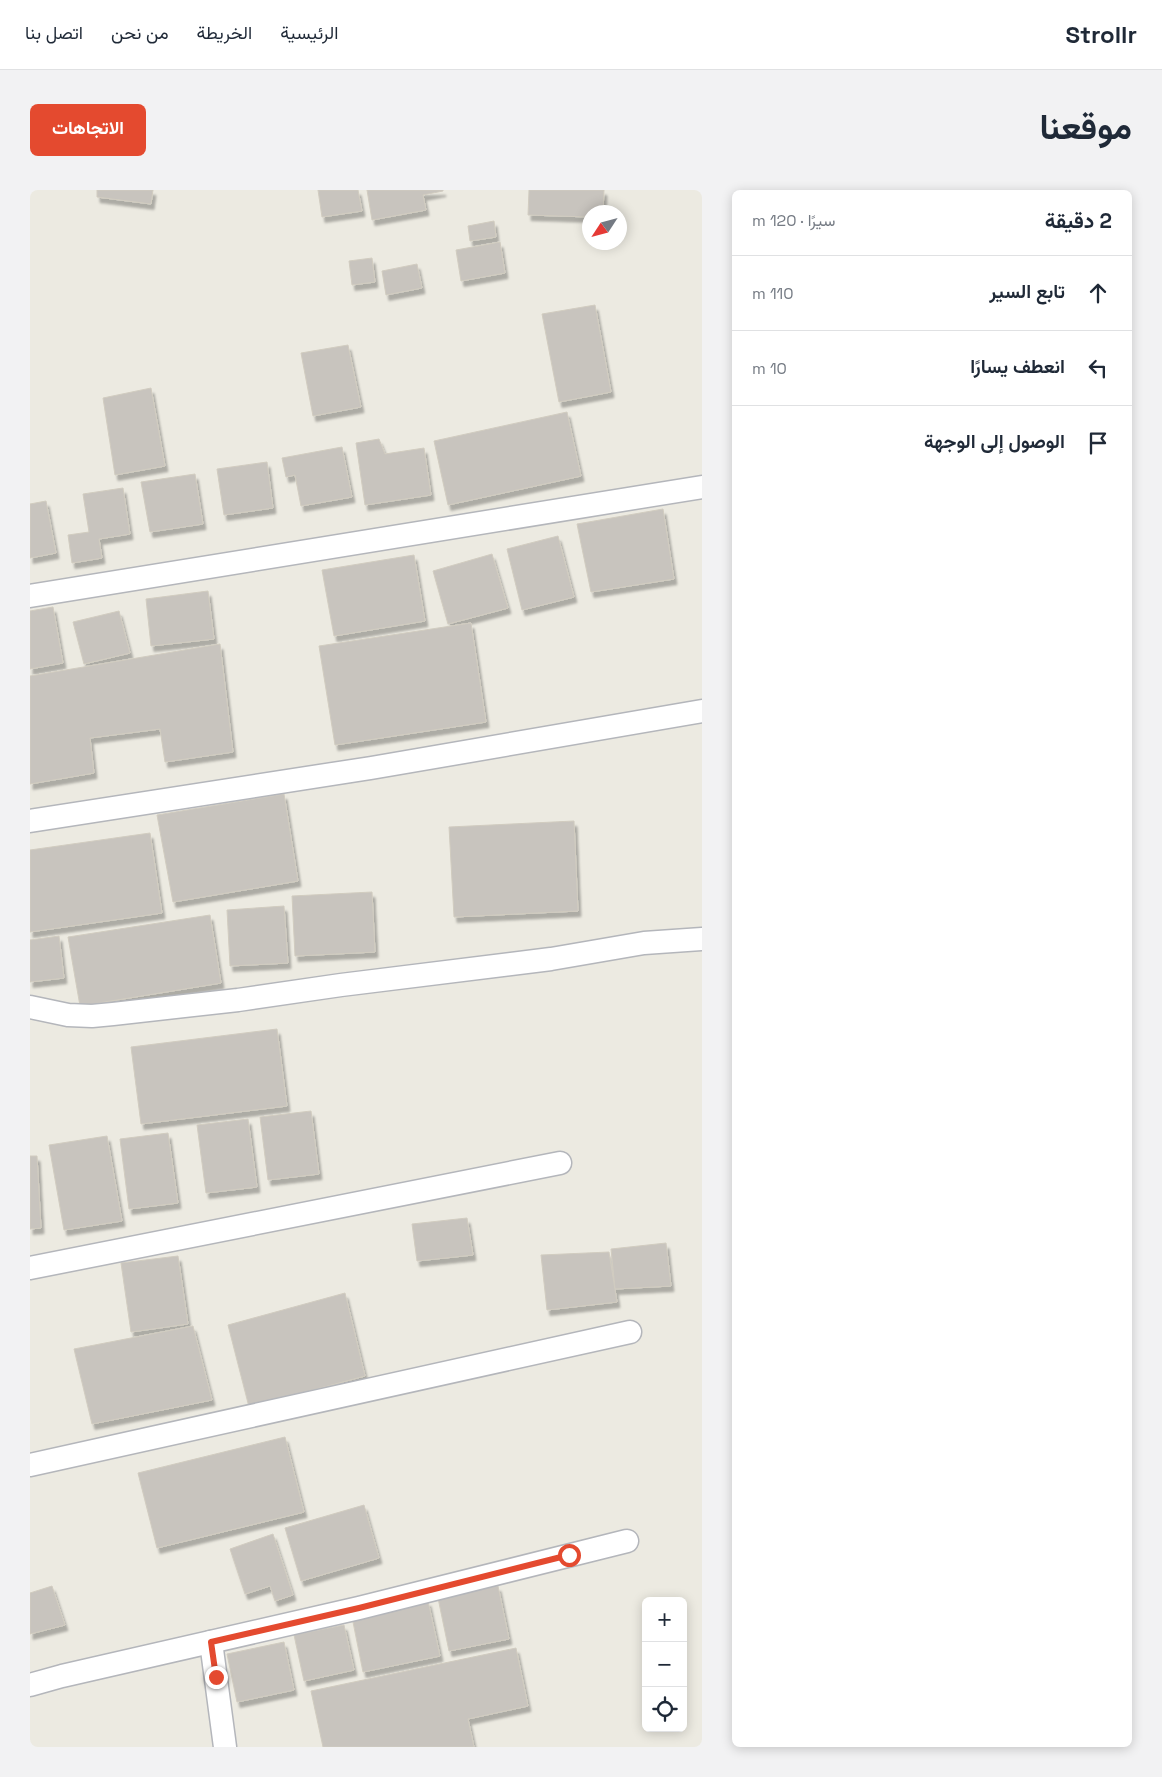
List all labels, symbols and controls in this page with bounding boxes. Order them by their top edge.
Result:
text: Strollr [1065,19,1137,50]
text: اتصل بنا [25,21,83,44]
text: من نحن [111,21,169,44]
text: الخريطة [197,21,252,44]
text: الرئيسية [280,21,338,44]
button: الاتجاهات [30,104,146,156]
text: موقعنا [1039,105,1132,149]
north arrow [582,205,627,250]
text: 2 دقيقة [1045,207,1112,234]
text: سيرًا · 120 m [752,210,835,231]
text: تابع السير [989,279,1065,304]
icon: ahead [1084,279,1112,307]
text: 110 m [752,283,794,304]
text: انعطف يسارًا [970,354,1065,379]
icon: left [1084,354,1112,382]
text: 10 m [752,358,787,379]
text: الوصول إلى الوجهة [924,429,1065,454]
icon: arrive [1084,429,1112,457]
route start [558,1544,581,1567]
map controls [642,1597,687,1732]
button: + [642,1597,687,1642]
button: − [642,1642,687,1687]
route end [205,1666,228,1689]
button: locate [642,1687,687,1732]

